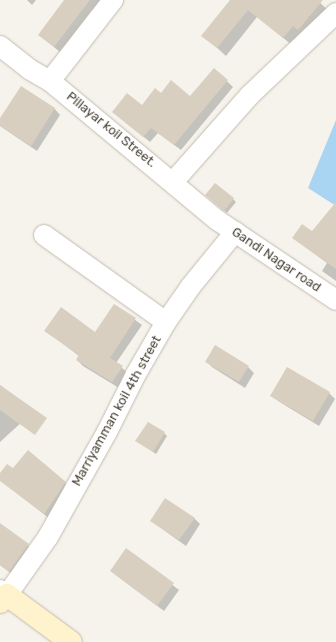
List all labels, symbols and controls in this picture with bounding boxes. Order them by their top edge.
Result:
street label: Pillayar koil Street. [63,89,159,171]
street label: Gandi Nagar road [228,224,324,296]
street label: Marriyamman koil 4th street [69,333,165,489]

